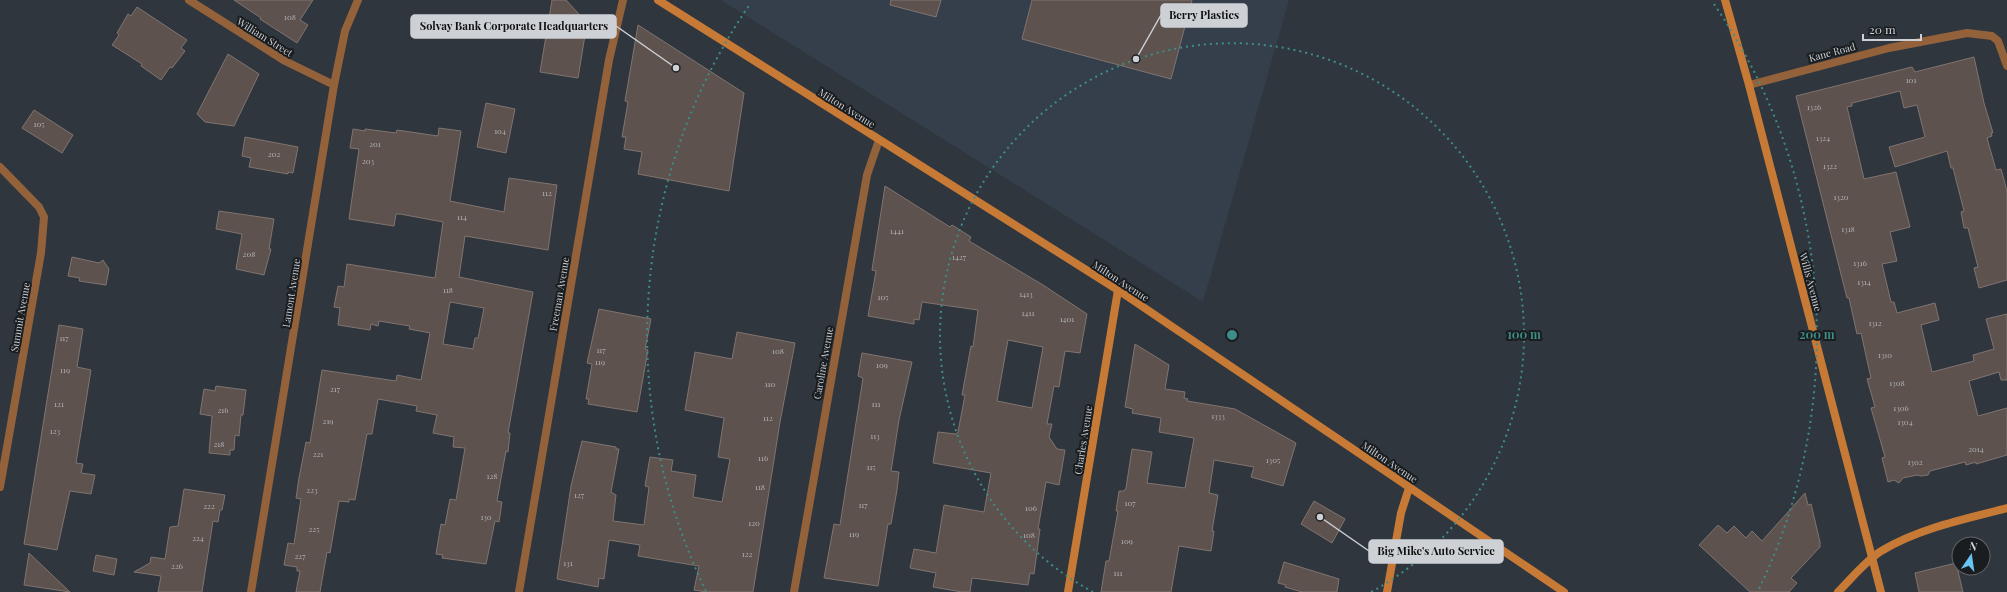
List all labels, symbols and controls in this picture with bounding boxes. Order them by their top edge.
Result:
callout: Berry Plastics [1161,4,1247,27]
text: Berry Plastics [1169,7,1239,22]
house number: 108 [284,11,296,22]
street label: William Street [233,14,296,60]
callout: Solvay Bank Corporate Headquarters [411,15,616,38]
scale bar [1863,16,1921,42]
text: Solvay Bank Corporate Headquarters [420,18,608,33]
text: 20 m [1869,21,1896,37]
street label: Kane Road [1807,39,1857,65]
house number: 101 [1906,74,1916,85]
street label: Milton Avenue [816,85,878,131]
house number: 1326 [1807,101,1821,112]
house number: 105 [33,118,45,129]
house number: 104 [494,125,506,136]
house number: 1324 [1816,132,1830,143]
house number: 201 [369,138,381,149]
house number: 202 [268,148,280,159]
house number: 203 [362,155,375,166]
house number: 1322 [1823,160,1837,171]
house number: 112 [542,187,552,198]
house number: 1320 [1833,191,1849,202]
house number: 114 [457,211,467,222]
house number: 1318 [1841,223,1855,234]
house number: 1441 [890,225,904,236]
house number: 208 [243,248,255,259]
street label: Willis Avenue [1796,250,1826,313]
house number: 1427 [952,251,967,262]
street label: Freeman Avenue [546,256,572,332]
street label: Lamont Avenue [279,257,303,329]
house number: 1316 [1853,257,1867,268]
street label: Milton Avenue [1090,258,1152,304]
house number: 1314 [1857,276,1871,287]
street label: Summit Avenue [7,281,33,353]
house number: 118 [443,284,453,295]
house number: 1413 [1019,288,1033,299]
house number: 105 [877,291,889,302]
house number: 1411 [1022,307,1034,318]
house number: 1401 [1060,313,1074,324]
house number: 1312 [1868,317,1882,328]
street label: Caroline Avenue [810,326,836,400]
text: 100 m [1507,326,1541,342]
text: 200 m [1799,326,1835,342]
centre of rings [1225,328,1239,342]
house number: 117 [59,332,69,343]
house number: 117 [596,344,606,355]
house number: 108 [772,345,784,356]
house number: 1310 [1878,349,1892,360]
house number: 119 [595,356,605,367]
house number: 109 [876,359,888,370]
house number: 119 [60,364,70,375]
house number: 1308 [1889,377,1905,388]
house number: 110 [765,378,776,389]
house number: 217 [330,383,341,394]
house number: 121 [54,398,64,409]
house number: 111 [872,398,880,409]
house number: 1306 [1893,402,1909,413]
house number: 216 [218,404,228,415]
street label: Charles Avenue [1071,405,1095,475]
house number: 1333 [1211,410,1225,421]
house number: 112 [763,412,773,423]
house number: 219 [323,415,333,426]
house number: 1304 [1897,416,1913,427]
house number: 123 [50,425,61,436]
house number: 113 [870,430,880,441]
house number: 218 [214,438,224,449]
street label: Milton Avenue [1359,438,1421,486]
house number: 2014 [1968,443,1984,454]
house number: 221 [313,448,323,459]
house number: 116 [758,452,768,463]
house number: 1305 [1266,454,1280,465]
house number: 1302 [1907,456,1923,467]
house number: 115 [866,461,876,472]
house number: 128 [487,470,497,481]
house number: 118 [755,481,765,492]
house number: 223 [306,484,318,495]
house number: 127 [574,489,585,500]
house number: 107 [1124,497,1136,508]
house number: 117 [858,499,868,510]
house number: 222 [203,500,215,511]
house number: 106 [1025,502,1037,513]
house number: 130 [480,511,492,522]
house number: 120 [748,517,760,528]
house number: 225 [309,523,319,534]
house number: 119 [849,528,859,539]
house number: 108 [1023,529,1035,540]
house number: 224 [192,532,204,543]
house number: 109 [1121,535,1133,546]
north arrow [1951,536,1991,576]
text: N [1968,538,1979,554]
callout: Big Mike's Auto Service [1369,540,1503,563]
text: Big Mike's Auto Service [1377,543,1495,558]
house number: 122 [742,548,752,559]
house number: 227 [295,550,306,561]
house number: 131 [563,557,573,568]
house number: 226 [171,560,183,571]
house number: 111 [1114,567,1122,578]

